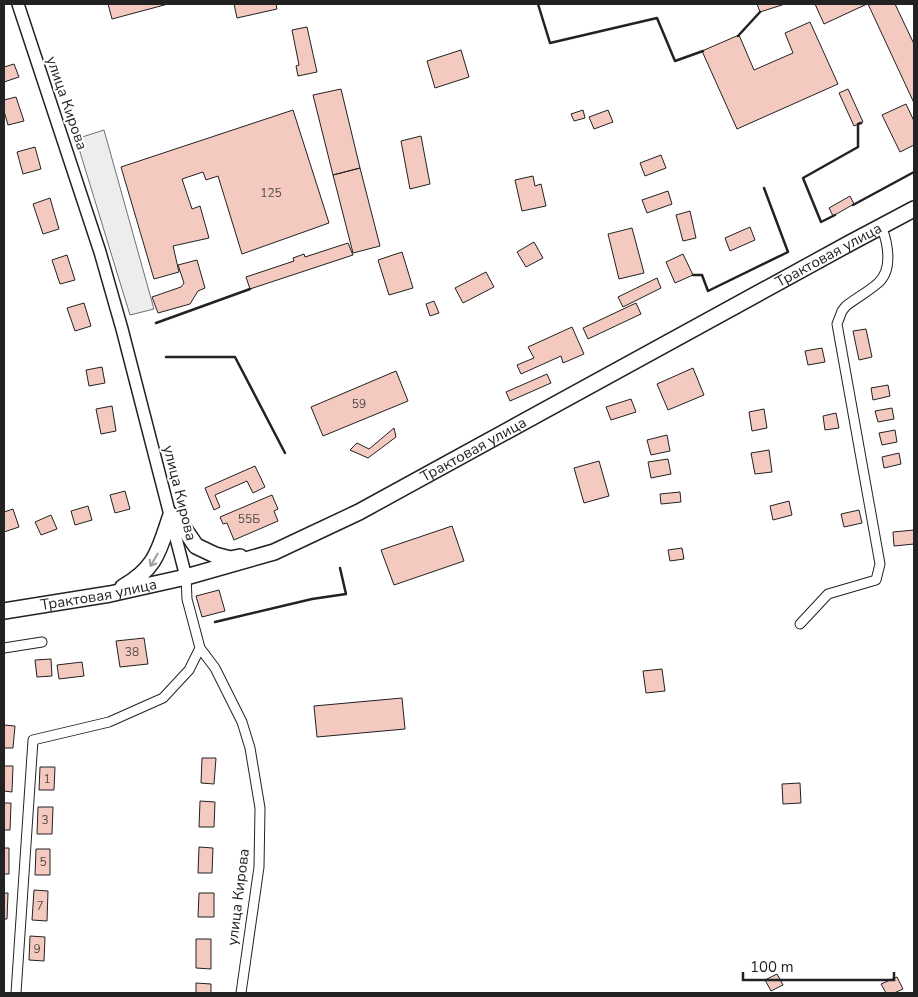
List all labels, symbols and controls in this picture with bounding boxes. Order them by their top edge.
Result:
street label: улица Кирова [42,54,92,152]
house number: 125 [260,185,282,201]
street label: Трактовая улица [772,218,885,292]
house number: 59 [352,396,366,412]
street label: Трактовая улица [417,412,530,487]
street label: улица Кирова [158,443,202,543]
house number: 55Б [238,511,260,527]
one-way arrow [148,553,158,567]
street label: Трактовая улица [39,574,159,615]
house number: 38 [125,644,139,660]
house number: 1 [43,771,51,787]
house number: 3 [41,812,49,828]
street label: улица Кирова [222,847,254,947]
house number: 5 [39,854,47,870]
house number: 7 [36,898,44,914]
house number: 9 [33,941,41,957]
scale bar [743,950,894,982]
text: 100 m [750,957,794,977]

